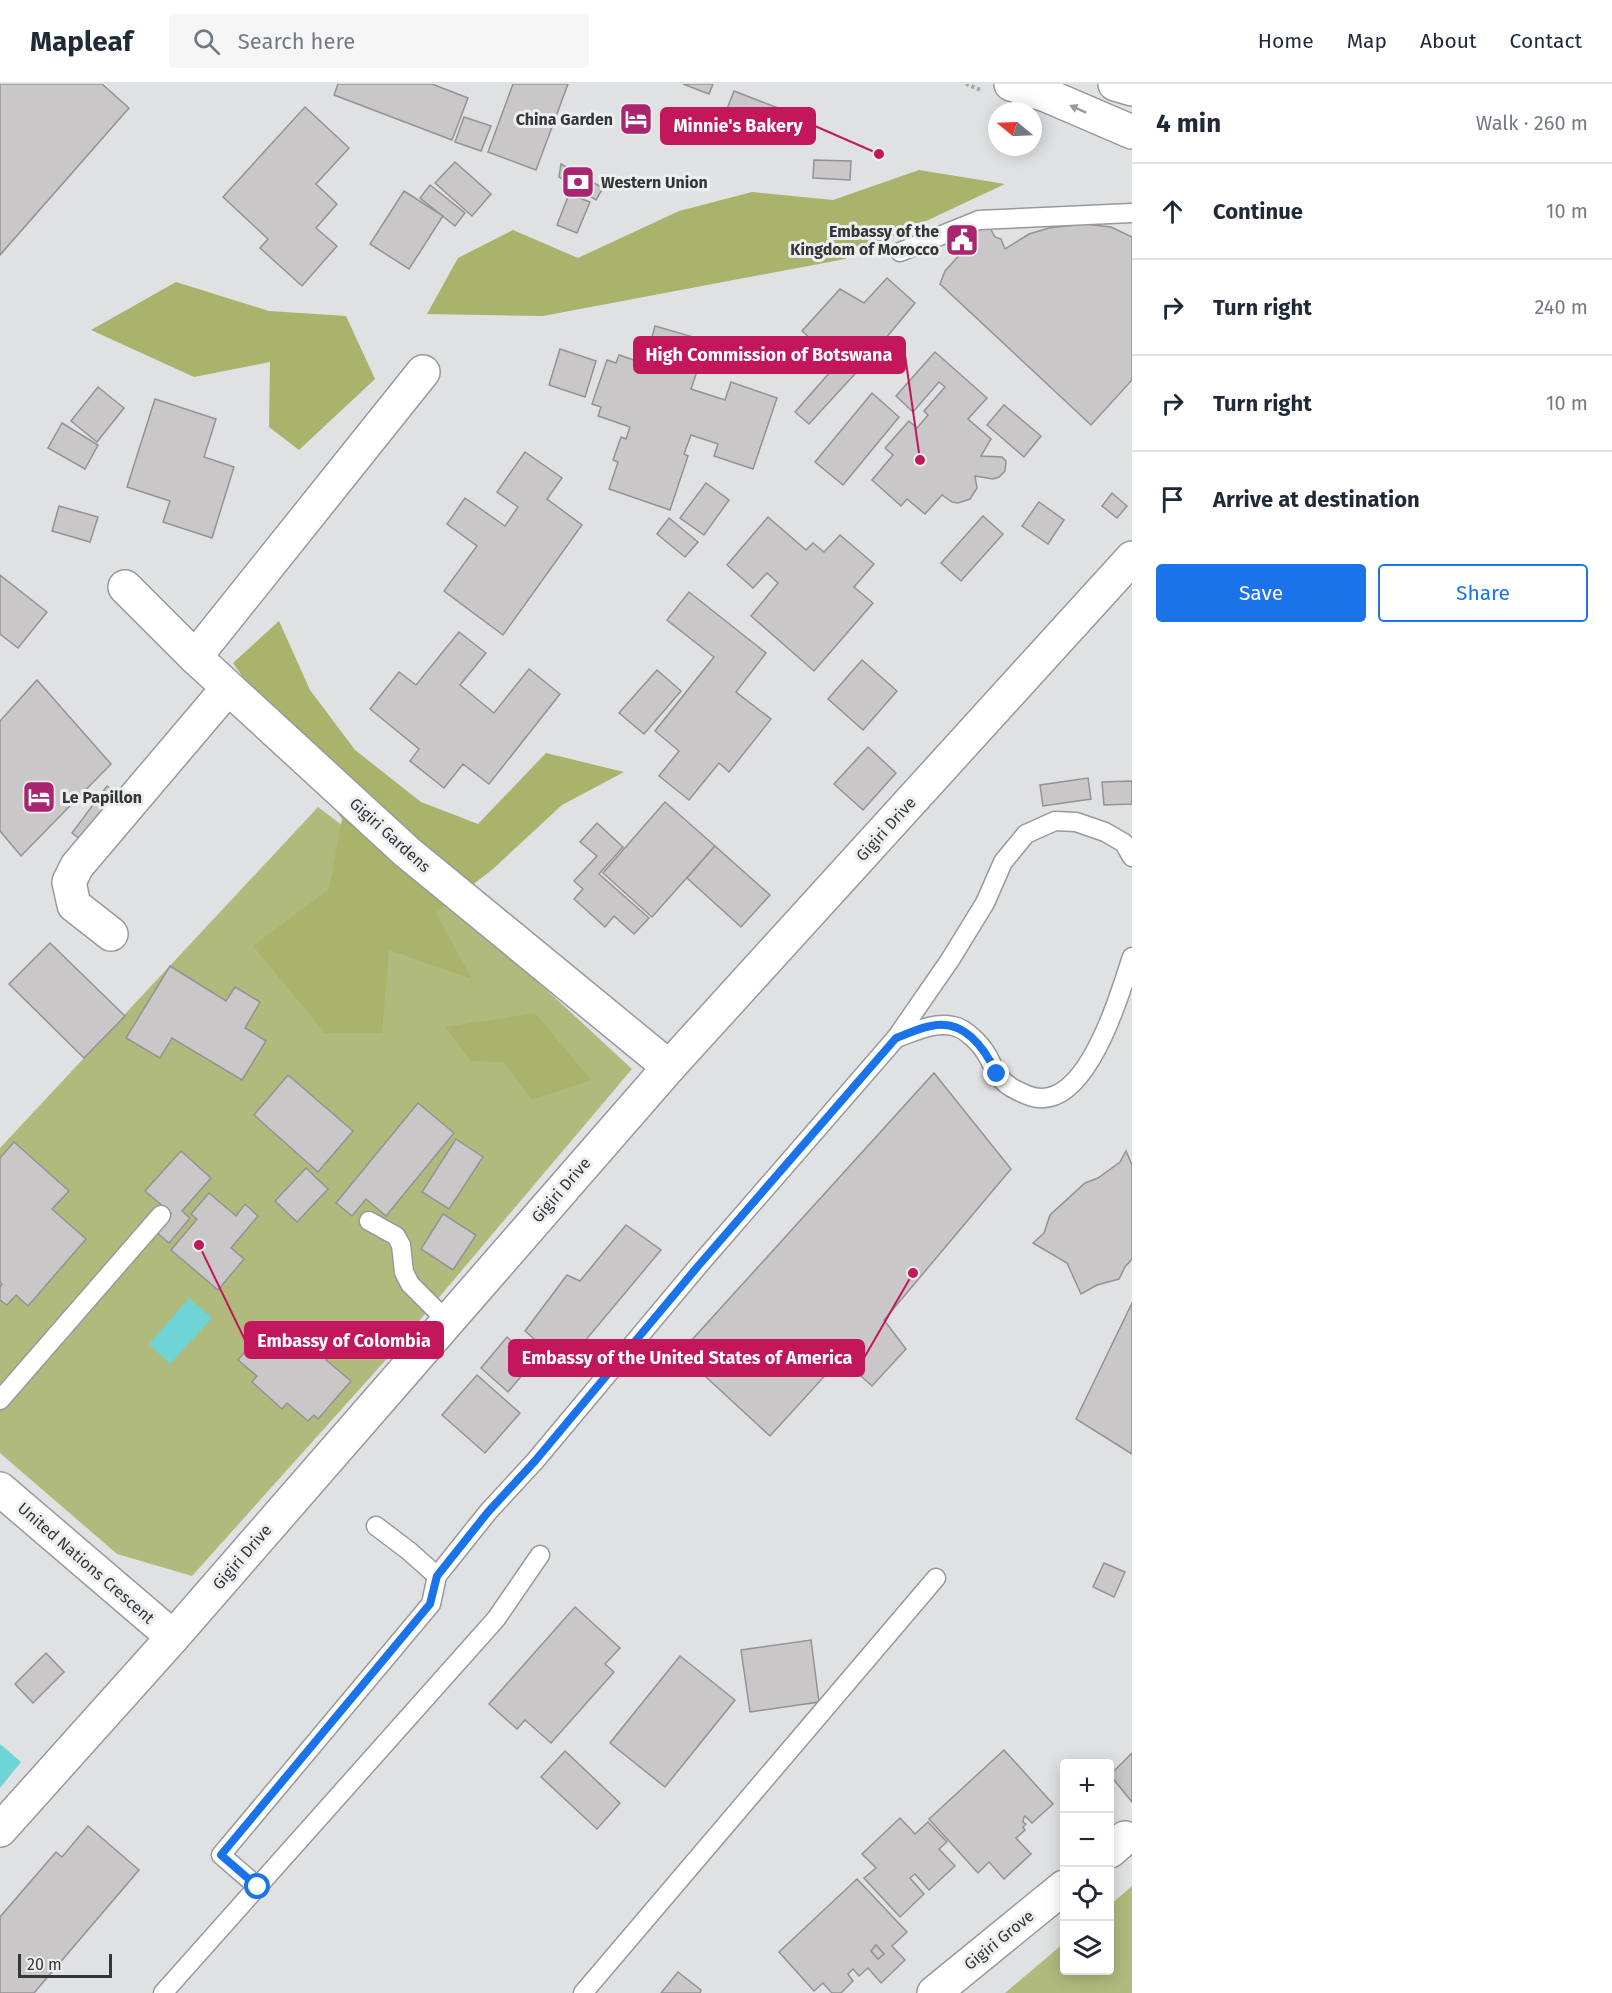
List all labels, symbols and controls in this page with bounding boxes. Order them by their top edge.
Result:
search box [169,14,589,68]
text: Mapleaf [30,25,133,58]
icon: search [190,25,223,58]
text: Search here [238,28,355,55]
text: Home [1258,28,1314,54]
text: Map [1347,28,1387,54]
text: About [1420,28,1477,54]
text: Contact [1510,28,1582,54]
hotel icon: China Garden [618,101,654,137]
north arrow [988,102,1042,156]
one-way arrow [1070,104,1087,113]
callout: Minnie's Bakery [661,108,815,144]
text: 4 min [1156,108,1221,139]
place label: China Garden [516,110,613,129]
text: Walk · 260 m [1476,111,1588,135]
text: Minnie's Bakery [673,115,803,137]
bank icon: Western Union [560,164,596,200]
place label: Western Union [601,173,708,192]
icon: ahead [1156,195,1189,228]
text: Continue [1213,198,1303,225]
text: 10 m [1546,199,1588,223]
place label: Embassy of the Kingdom of Morocco [790,222,939,259]
public building icon: Embassy of the Kingdom of Morocco [944,222,980,258]
icon: right [1156,291,1189,324]
text: Turn right [1213,294,1312,321]
text: 240 m [1534,295,1588,319]
callout: High Commission of Botswana [634,337,905,373]
text: High Commission of Botswana [646,344,893,366]
icon: right [1156,387,1189,420]
text: Turn right [1213,390,1312,417]
text: 10 m [1546,391,1588,415]
icon: arrive [1156,483,1189,516]
text: Arrive at destination [1213,486,1420,513]
button: Save [1156,564,1366,622]
button: Share [1378,564,1588,622]
hotel icon: Le Papillon [21,779,57,815]
place label: Le Papillon [62,788,142,807]
street label: Gigiri Drive [852,793,920,865]
street label: Gigiri Gardens [346,794,434,876]
route end [983,1060,1009,1086]
street label: Gigiri Drive [528,1154,594,1226]
callout: Embassy of Colombia [245,1322,443,1358]
text: Embassy of Colombia [257,1330,431,1352]
callout: Embassy of the United States of America [509,1340,864,1376]
text: Embassy of the United States of America [522,1347,853,1369]
street label: United Nations Crescent [14,1499,158,1628]
street label: Gigiri Drive [209,1521,275,1593]
map controls [1060,1759,1114,1975]
button: + [1060,1759,1114,1813]
button: − [1060,1813,1114,1867]
button: locate [1060,1867,1114,1921]
route start [244,1873,270,1899]
street label: Gigiri Grove [960,1906,1038,1974]
button: layers [1060,1921,1114,1975]
scale bar [18,1951,112,1978]
text: 20 m [27,1955,62,1974]

